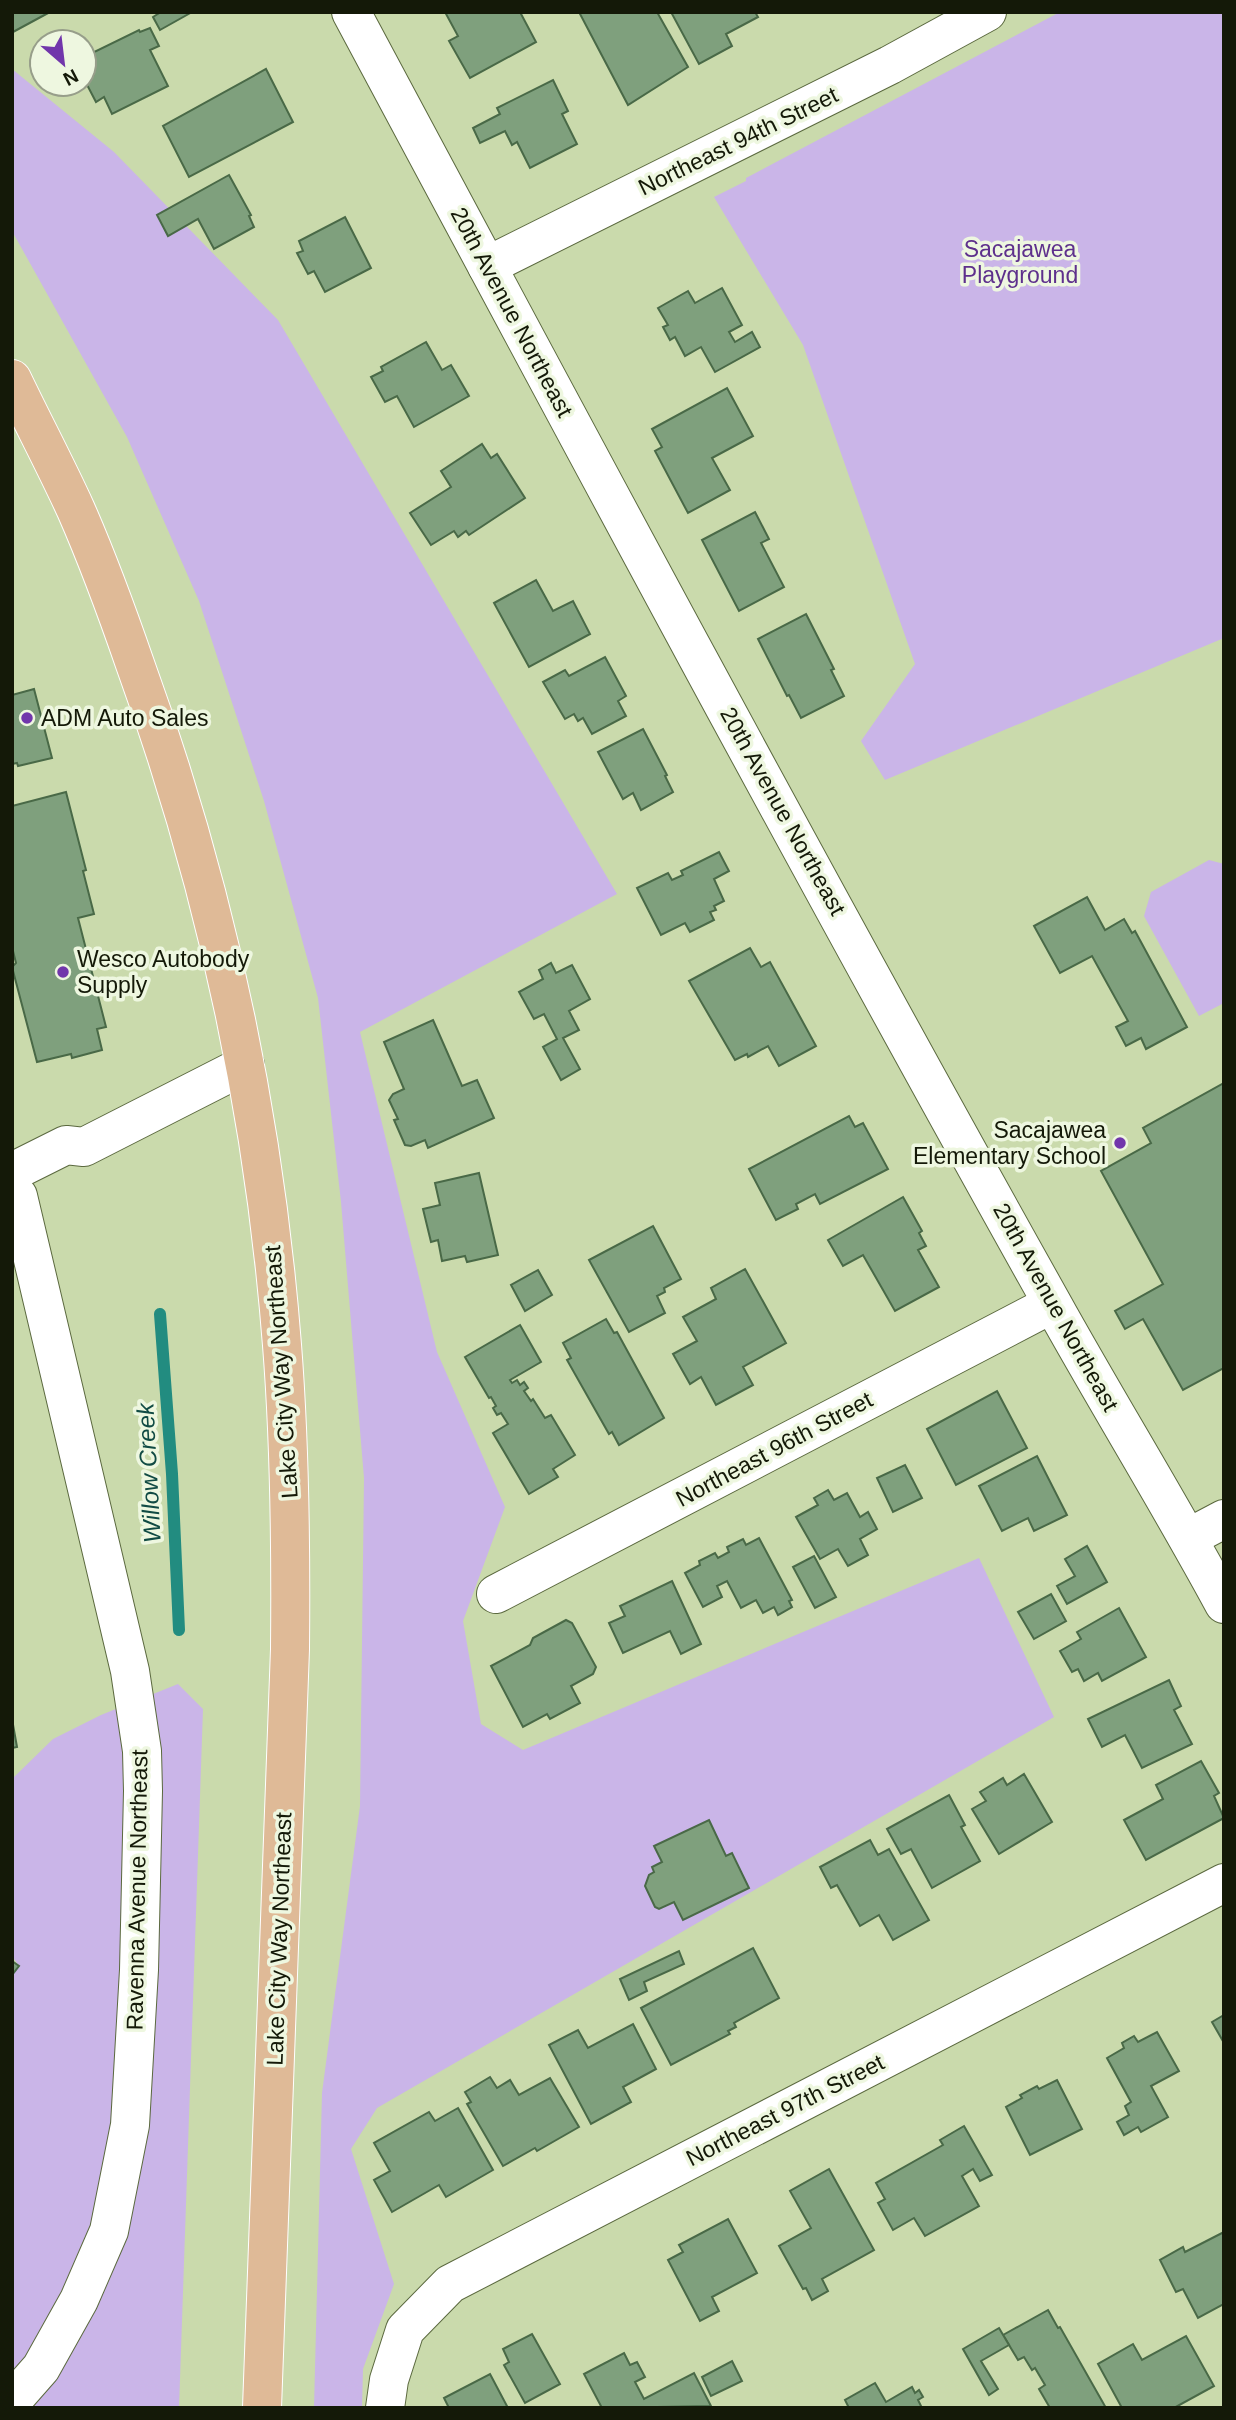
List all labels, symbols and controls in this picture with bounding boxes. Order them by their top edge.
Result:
north arrow [28,28,98,98]
text: N [60,65,82,90]
street label: Northeast 94th Street [634,81,842,201]
street label: 20th Avenue Northeast [446,203,579,422]
park label: Sacajawea Playground [962,236,1078,288]
street label: 20th Avenue Northeast [715,703,851,920]
place label: ADM Auto Sales [41,705,208,731]
marker: ADM Auto Sales [19,710,35,726]
place label: Wesco Autobody Supply [77,946,250,998]
marker: Wesco Autobody Supply [55,964,71,980]
place label: Sacajawea Elementary School [913,1117,1106,1169]
marker: Sacajawea Elementary School [1112,1135,1128,1151]
street label: 20th Avenue Northeast [988,1199,1124,1416]
street label: Lake City Way Northeast [259,1244,303,1499]
street label: Northeast 96th Street [671,1386,877,1512]
water label: Willow Creek [131,1401,166,1544]
street label: Ravenna Avenue Northeast [122,1749,152,2031]
street label: Lake City Way Northeast [262,1811,296,2066]
street label: Northeast 97th Street [682,2049,889,2171]

